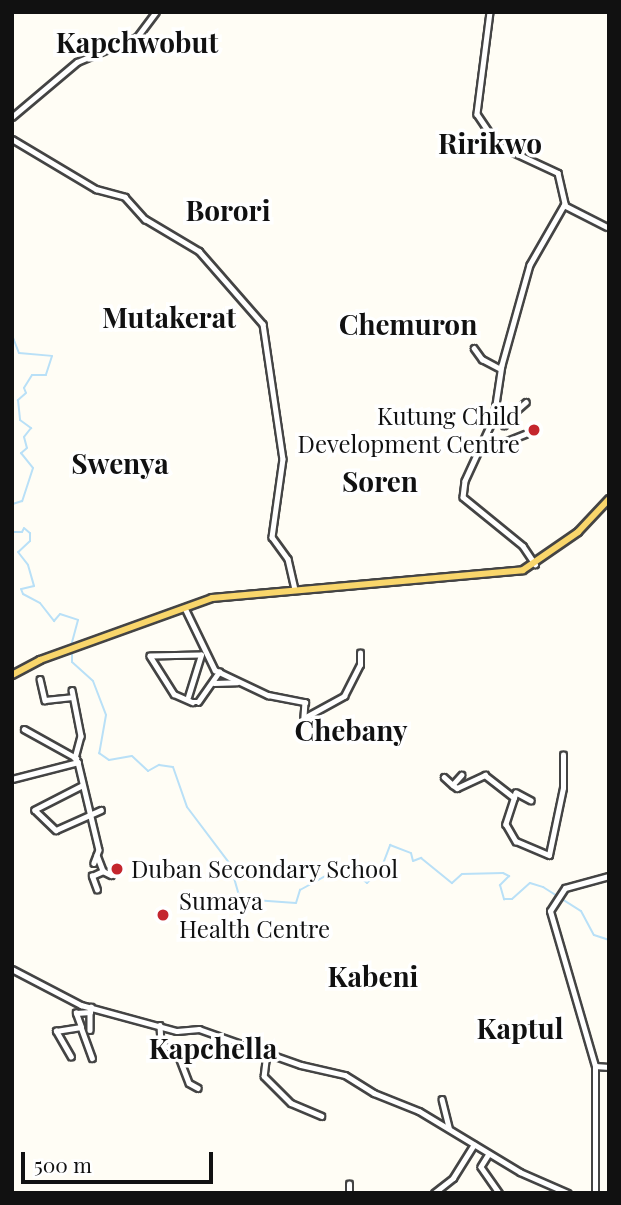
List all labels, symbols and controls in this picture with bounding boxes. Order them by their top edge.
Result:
district label: Kapchwobut [56,25,218,59]
district label: Ririkwo [438,126,542,160]
district label: Borori [185,193,271,227]
district label: Mutakerat [102,300,236,334]
district label: Chemuron [339,307,477,341]
place label: Kutung Child Development Centre [297,402,520,458]
marker: Kutung Child Development Centre [526,422,542,438]
district label: Swenya [71,446,169,480]
district label: Soren [342,464,418,498]
district label: Chebany [294,713,408,747]
place label: Duban Secondary School [131,855,399,883]
marker: Duban Secondary School [109,861,125,877]
place label: Sumaya Health Centre [179,887,330,943]
marker: Sumaya Health Centre [153,905,173,925]
district label: Kabeni [328,959,418,993]
district label: Kaptul [477,1011,563,1045]
district label: Kapchella [149,1031,277,1065]
scale bar [24,1138,217,1182]
text: 500 m [34,1150,92,1178]

